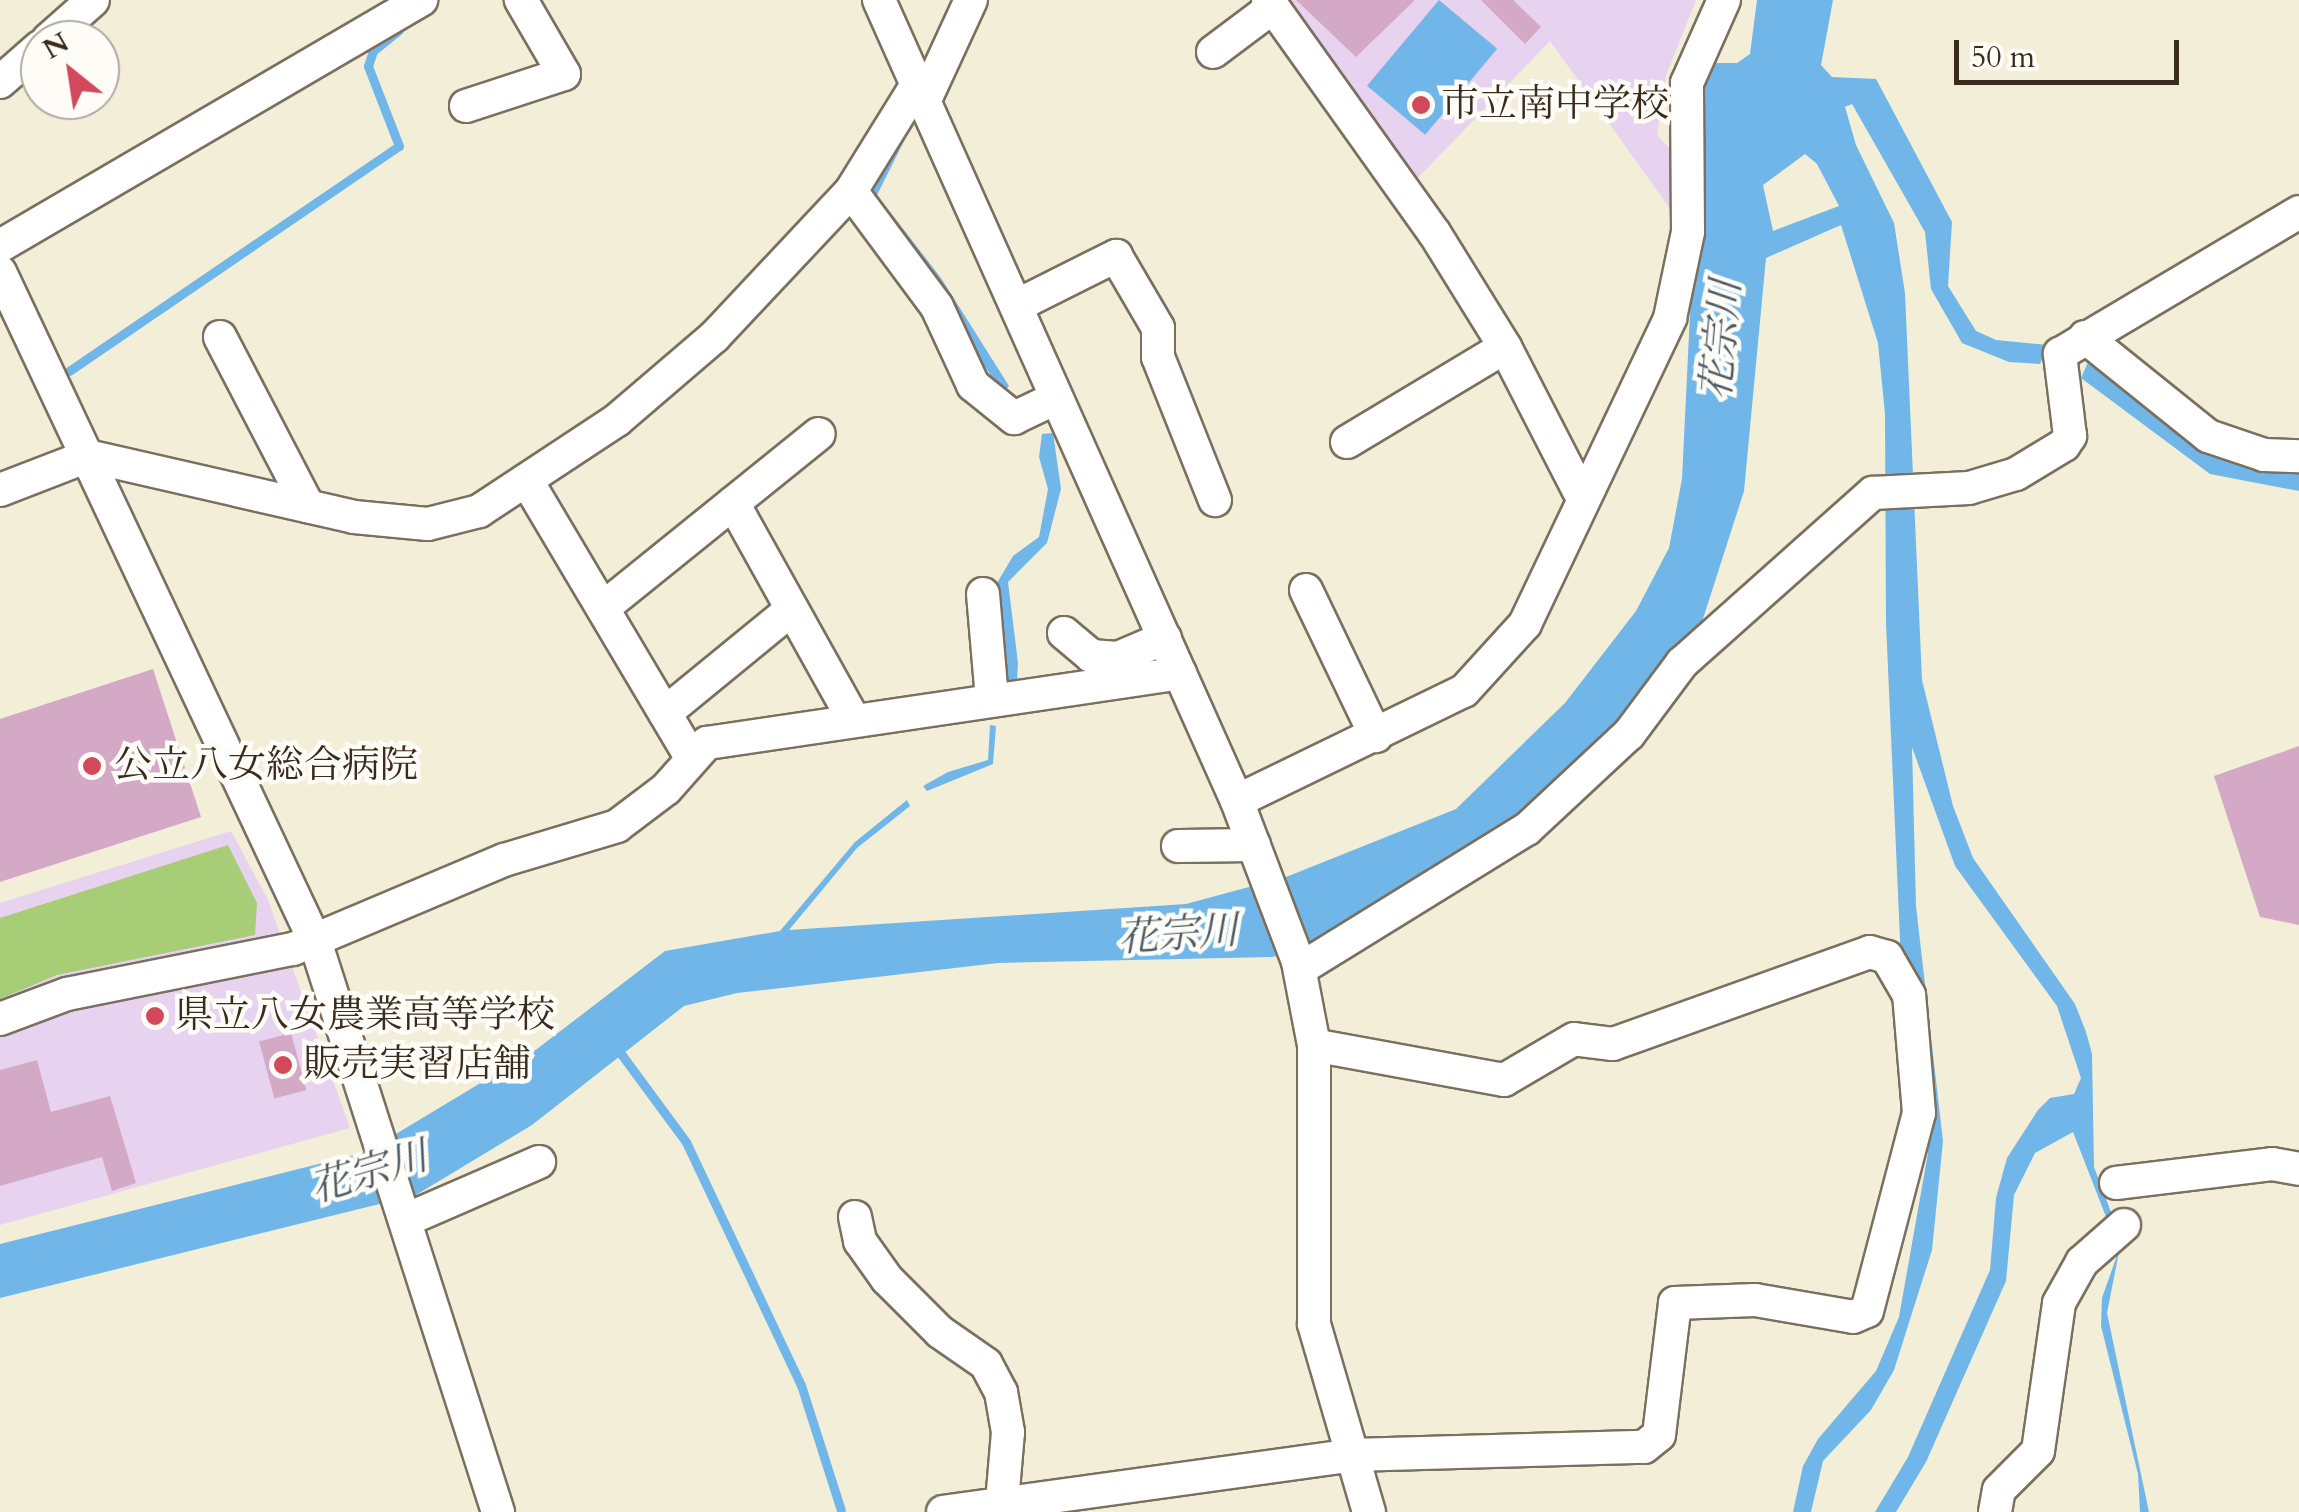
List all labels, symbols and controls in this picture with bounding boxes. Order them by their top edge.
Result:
north arrow [20,20,120,120]
scale bar [1959,20,2184,82]
text: N [36,23,76,68]
text: 50 m [1971,37,2035,78]
place label: 市立南中学校 [1441,82,1669,128]
marker: 市立南中学校 [1410,94,1432,116]
water label: 花宗川 [1693,278,1751,402]
place label: 公立八女総合病院 [114,743,418,789]
marker: 公立八女総合病院 [79,753,105,779]
water label: 花宗川 [1116,907,1240,963]
place label: 県立八女農業高等学校 [175,993,555,1039]
marker: 県立八女農業高等学校 [144,1005,166,1027]
place label: 販売実習店舗 [303,1042,531,1088]
marker: 販売実習店舗 [272,1054,294,1076]
water label: 花宗川 [305,1133,433,1213]

